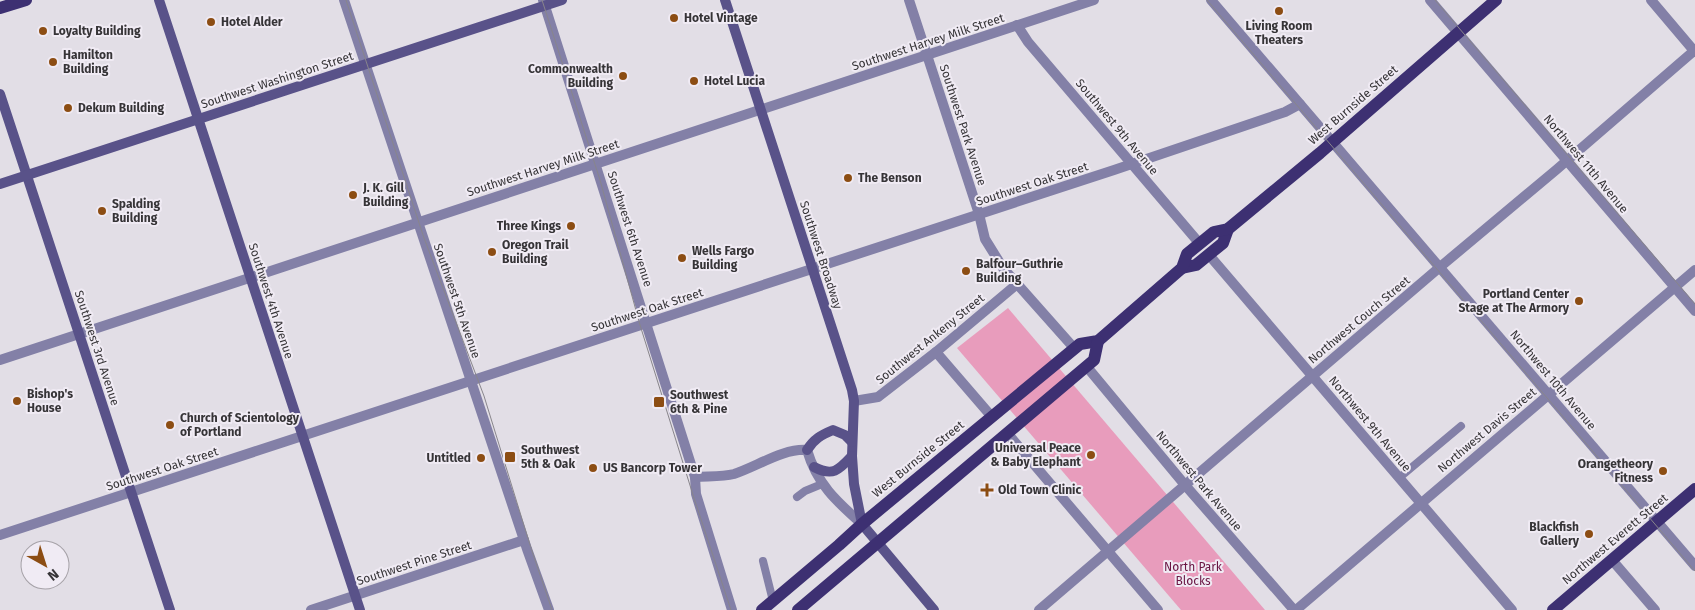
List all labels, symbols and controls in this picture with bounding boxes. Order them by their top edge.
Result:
marker: Living Room Theaters [1273,5,1285,17]
place label: Hotel Vintage [684,11,758,25]
street label: Southwest Harvey Milk Street [850,11,1006,73]
marker: Hotel Vintage [668,12,680,24]
place label: Hotel Alder [221,15,283,29]
marker: Hotel Alder [205,16,217,28]
place label: Living Room Theaters [1246,19,1312,47]
place label: Loyalty Building [53,24,141,38]
marker: Loyalty Building [37,25,49,37]
place label: Hamilton Building [63,48,113,76]
street label: Southwest Washington Street [199,49,356,111]
marker: Hamilton Building [47,56,59,68]
place label: Commonwealth Building [528,62,613,90]
street label: West Burnside Street [1305,62,1401,148]
street label: Southwest Park Avenue [937,63,989,187]
marker: Commonwealth Building [617,70,629,82]
place label: Hotel Lucia [704,74,765,88]
marker: Hotel Lucia [688,75,700,87]
street label: Southwest 9th Avenue [1073,76,1161,178]
place label: Dekum Building [78,101,164,115]
marker: Dekum Building [62,102,74,114]
street label: Northwest 11th Avenue [1541,112,1631,216]
street label: Southwest Harvey Milk Street [465,137,621,199]
street label: Southwest Oak Street [974,159,1090,209]
street label: Southwest 6th Avenue [605,169,655,289]
place label: The Benson [858,171,922,185]
marker: The Benson [842,172,854,184]
place label: J. K. Gill Building [362,181,409,209]
marker: J. K. Gill Building [347,189,359,201]
place label: Spalding Building [112,197,160,225]
street label: Southwest Broadway [797,199,845,311]
marker: Spalding Building [96,205,108,217]
place label: Three Kings [497,219,561,233]
marker: Three Kings [565,220,577,232]
place label: Oregon Trail Building [502,238,569,266]
street label: Southwest 4th Avenue [246,241,296,361]
street label: Southwest 5th Avenue [431,242,483,360]
place label: Wells Fargo Building [692,244,754,272]
marker: Oregon Trail Building [486,246,498,258]
marker: Wells Fargo Building [676,252,688,264]
place label: Balfour–Guthrie Building [976,257,1064,285]
marker: Balfour–Guthrie Building [960,265,972,277]
street label: Northwest Couch Street [1305,273,1413,367]
street label: Southwest Oak Street [589,285,705,335]
place label: Portland Center Stage at The Armory [1458,287,1570,315]
street label: Southwest 3rd Avenue [72,288,122,408]
street label: Southwest Ankeny Street [873,291,987,387]
marker: Portland Center Stage at The Armory [1573,295,1585,307]
street label: Northwest 10th Avenue [1507,327,1599,433]
street label: Northwest 9th Avenue [1326,373,1414,475]
street label: Northwest Davis Street [1435,384,1540,475]
place label: Bishop's House [27,387,73,415]
place label: Southwest 6th & Pine [670,388,729,416]
marker: Bishop's House [11,395,23,407]
marker: Southwest 6th & Pine [652,395,666,409]
place label: Church of Scientology of Portland [180,411,300,439]
street label: West Burnside Street [869,417,967,500]
marker: Church of Scientology of Portland [164,419,176,431]
street label: Northwest Park Avenue [1153,428,1245,534]
place label: Universal Peace & Baby Elephant [990,441,1081,469]
place label: Southwest 5th & Oak [521,443,580,471]
street label: Southwest Oak Street [104,444,220,494]
marker: Universal Peace & Baby Elephant [1085,449,1097,461]
marker: Southwest 5th & Oak [503,450,517,464]
place label: Untitled [426,451,471,465]
marker: Untitled [475,452,487,464]
place label: Orangetheory Fitness [1578,457,1654,485]
place label: US Bancorp Tower [603,461,702,475]
marker: US Bancorp Tower [587,462,599,474]
marker: Orangetheory Fitness [1657,465,1669,477]
marker: Old Town Clinic [980,483,994,497]
place label: Old Town Clinic [998,483,1081,497]
street label: Northwest Everett Street [1559,490,1671,587]
place label: Blackfish Gallery [1529,520,1580,548]
marker: Blackfish Gallery [1583,528,1595,540]
street label: Southwest Pine Street [355,538,474,588]
north arrow [20,540,70,590]
park label: North Park Blocks [1164,560,1223,588]
text: N [44,565,62,584]

